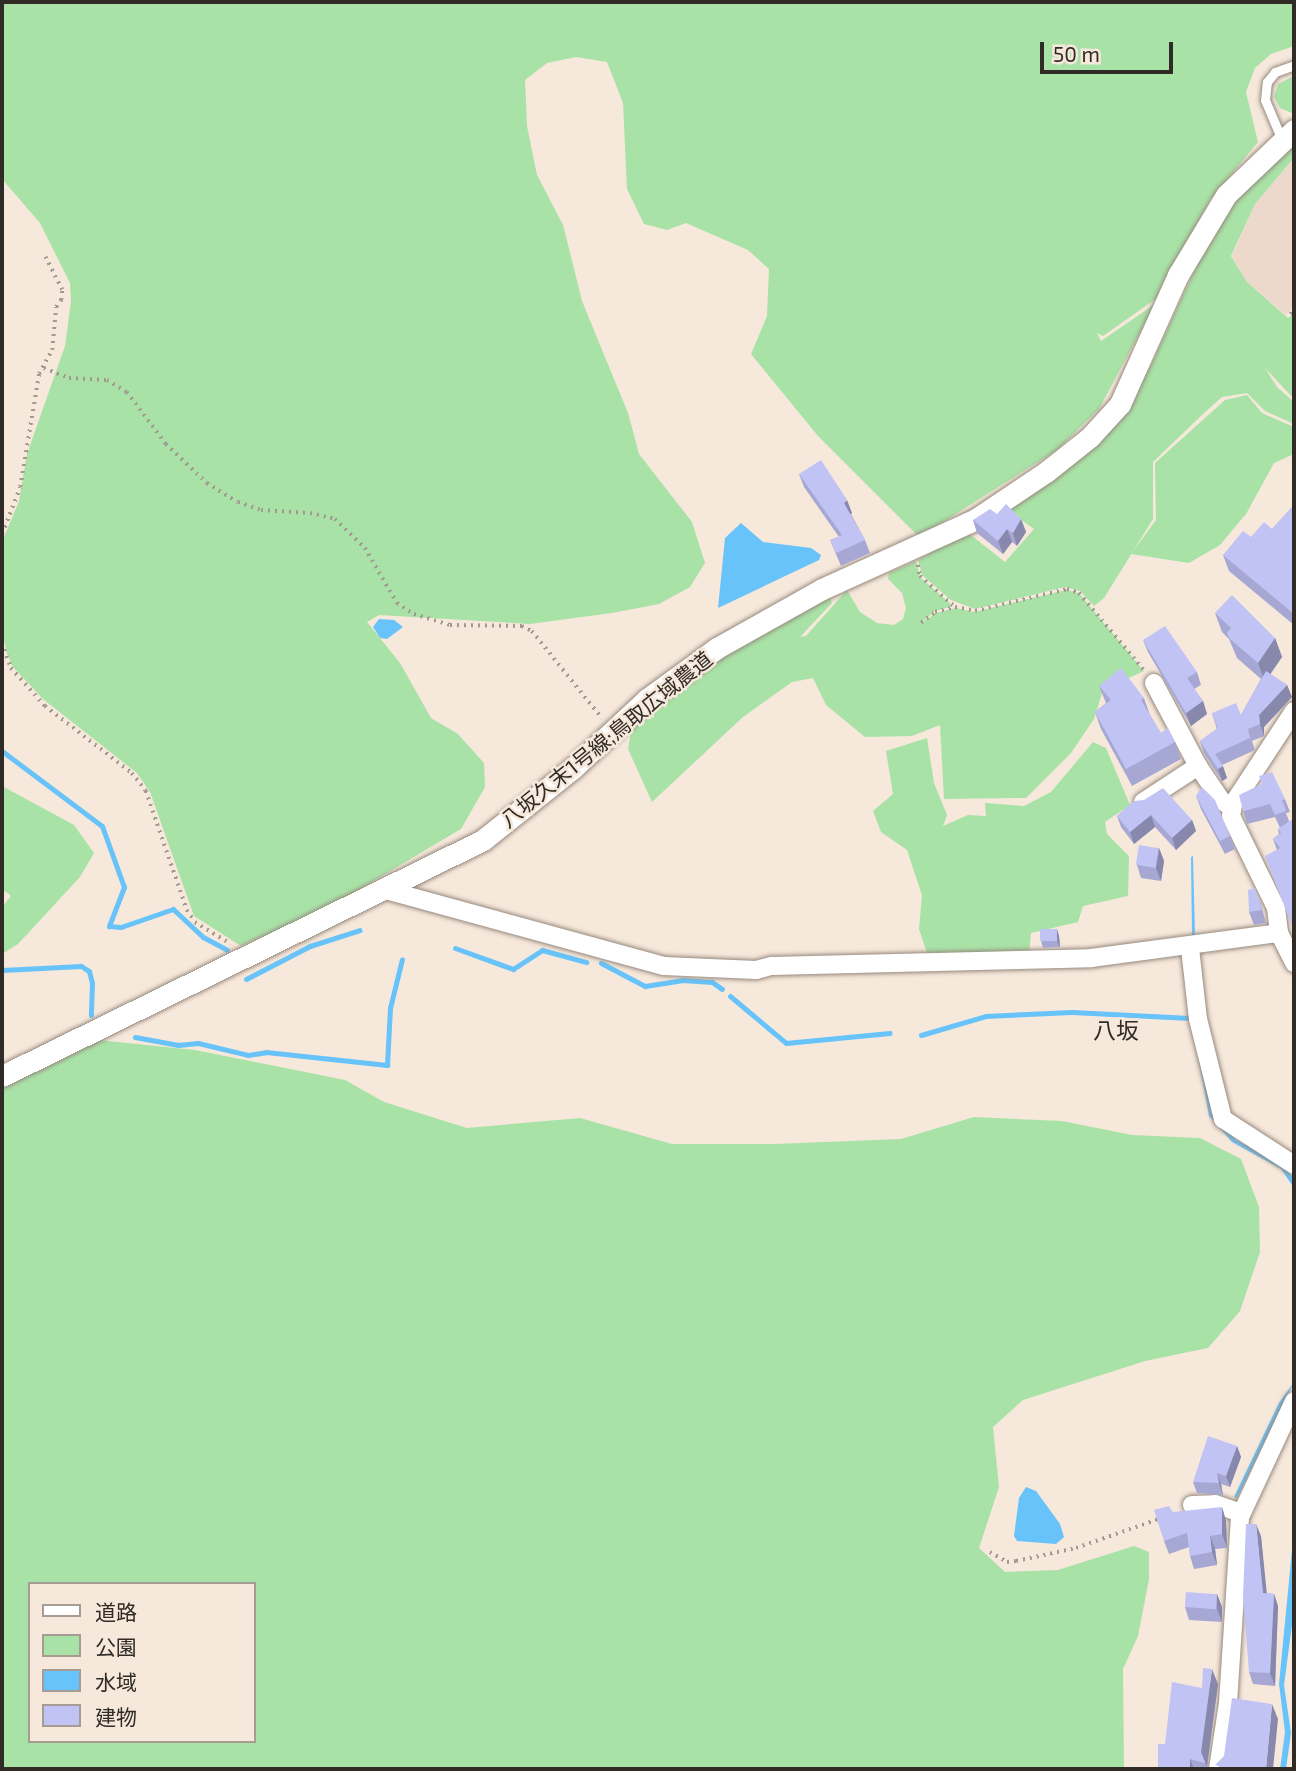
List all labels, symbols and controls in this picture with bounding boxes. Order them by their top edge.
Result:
scale bar [1044,28,1177,72]
text: 50 m [1053,41,1100,66]
street label: 八坂久末1号線;鳥取広域農道 [495,646,717,832]
district label: 八坂 [1093,1016,1139,1044]
legend [28,1582,256,1743]
text: 道路 [95,1599,137,1624]
text: 公園 [95,1634,137,1659]
text: 水域 [95,1669,137,1694]
text: 建物 [95,1704,137,1729]

